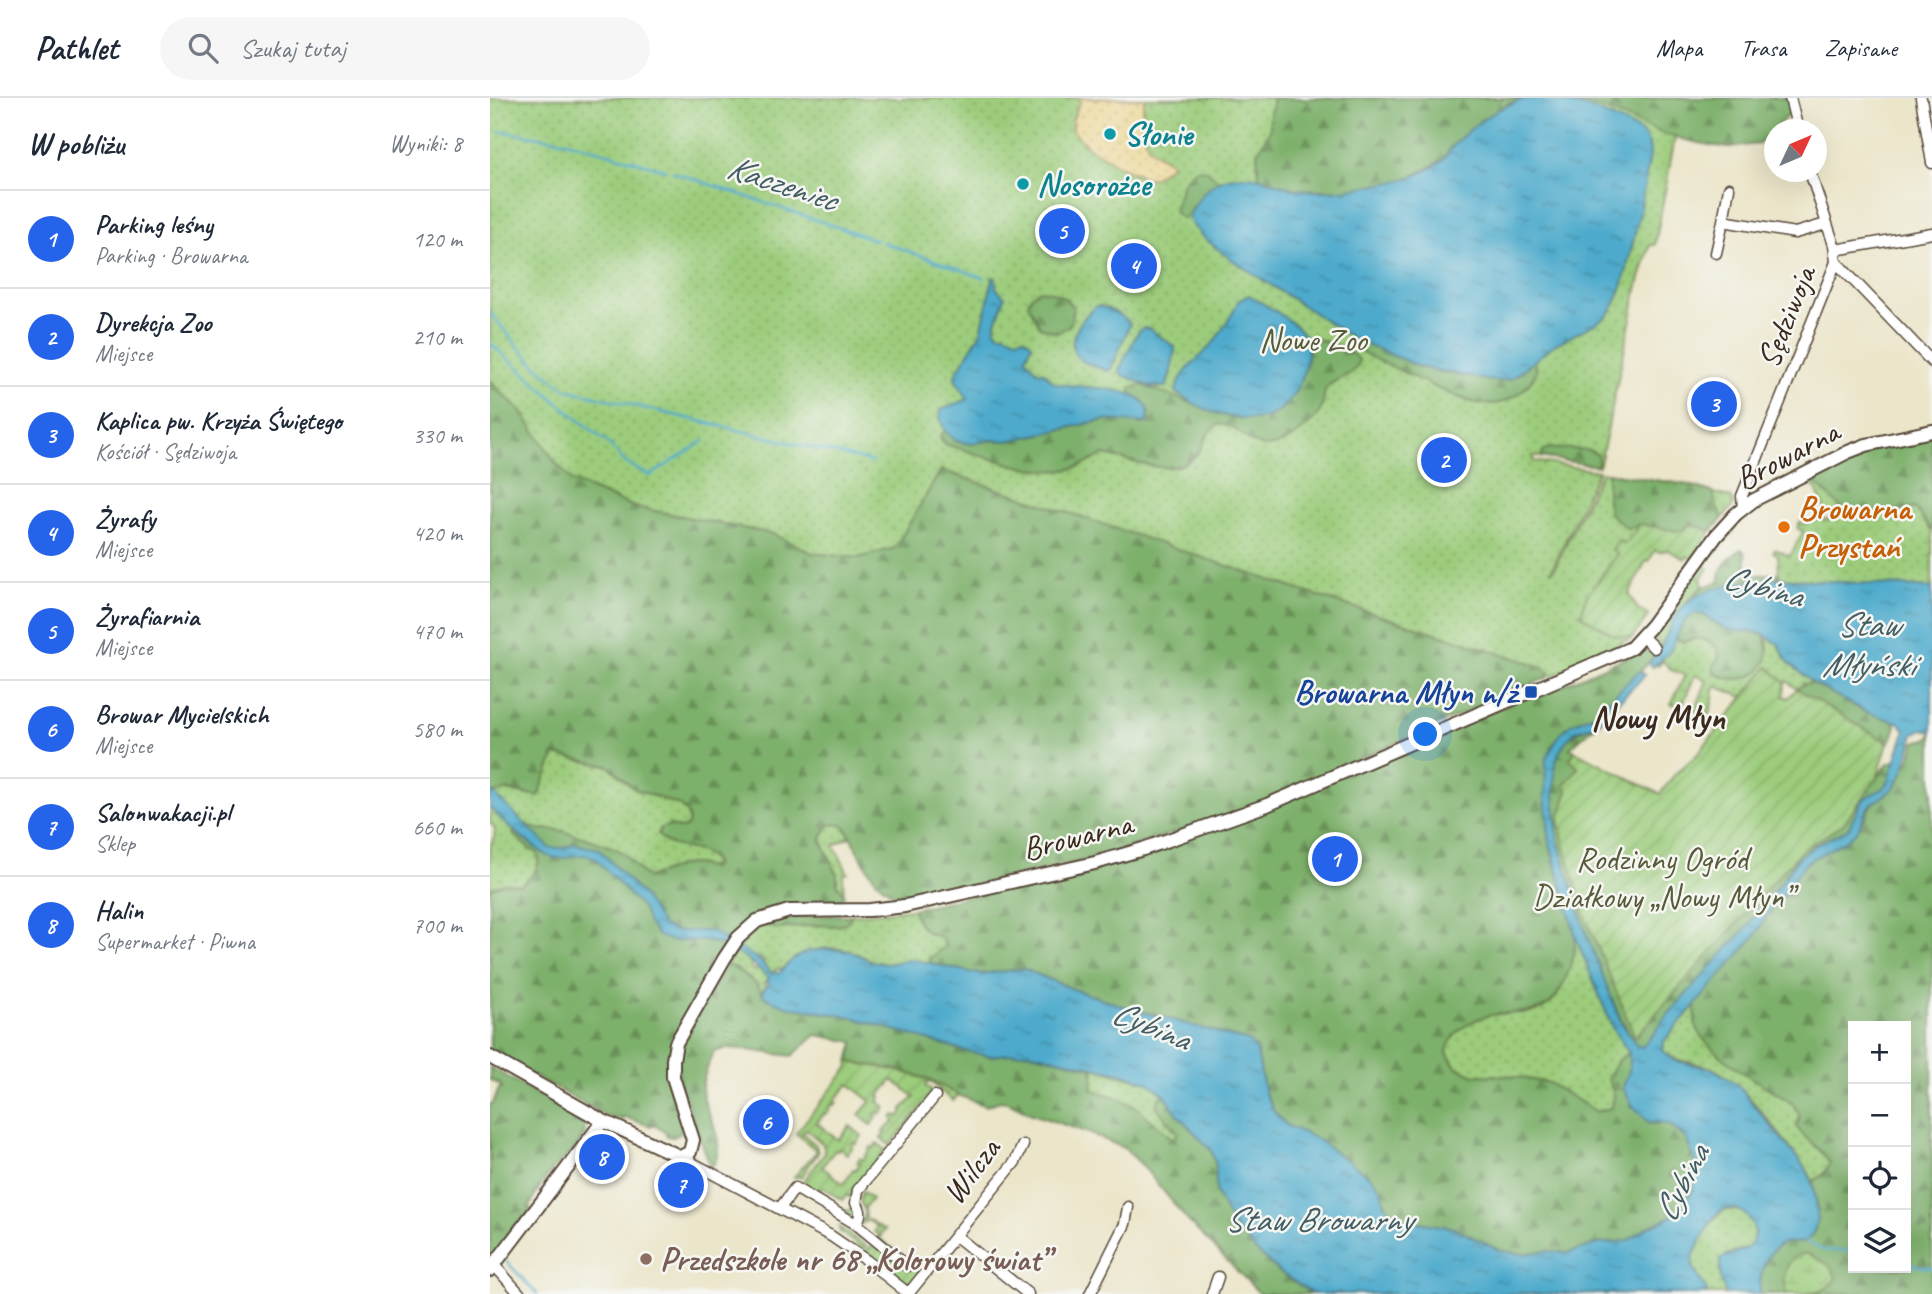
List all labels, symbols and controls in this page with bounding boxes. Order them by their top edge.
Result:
search box [160,17,650,80]
text: Pathlet [35,27,118,69]
icon: search [184,29,222,67]
text: Szukaj tutaj [240,32,346,65]
text: Mapa [1656,33,1702,63]
text: Trasa [1740,33,1786,63]
text: Zapisane [1824,33,1897,63]
place label: Słonie [1124,113,1195,155]
north arrow [1764,119,1827,182]
text: W pobliżu [28,125,124,163]
marker: Słonie [1102,126,1118,142]
text: Wyniki: 8 [389,129,462,158]
water label: Kaczeniec [722,144,847,223]
place label: Nosorożce [1037,163,1153,205]
marker: Nosorożce [1015,176,1031,192]
pin: 5 [1039,205,1085,257]
text: Parking leśny [95,208,213,241]
text: 1 [46,225,56,254]
text: 120 m [413,225,462,254]
pin: 4 [1111,240,1157,292]
text: Parking · Browarna [95,241,247,270]
street label: Sędziwoja [1747,258,1826,374]
text: Dyrekcja Zoo [95,306,212,339]
park label: Nowe Zoo [1259,319,1369,361]
text: 2 [46,323,56,352]
text: 210 m [413,323,462,352]
text: Miejsce [95,339,152,368]
pin: 3 [1691,378,1737,430]
text: Kaplica pw. Krzyża Świętego [95,404,342,437]
street label: Browarna [1728,409,1848,500]
text: 3 [46,421,56,450]
text: 330 m [413,421,462,450]
pin: 2 [1421,434,1467,486]
text: Kościół · Sędziwoja [95,437,236,466]
place label: Browarna Przystań [1798,487,1914,567]
text: Żyrafy [95,502,155,535]
text: 4 [46,519,56,548]
text: 420 m [413,519,462,548]
marker: Browarna Przystań [1776,519,1792,535]
text: Miejsce [95,535,152,564]
water label: Cybina [1719,554,1810,619]
text: Żyrafiarnia [95,600,199,633]
water label: Staw Młyński [1822,602,1922,687]
text: 5 [46,617,56,646]
text: 470 m [413,617,462,646]
text: Miejsce [95,633,152,662]
place label: Browarna Młyn n/ż [1294,671,1521,713]
marker: Browarna Młyn n/ż [1523,684,1539,700]
district label: Nowy Młyn [1591,695,1726,740]
text: Browar Mycielskich [95,698,269,731]
text: 6 [46,715,56,744]
text: 580 m [413,715,462,744]
your location [1408,717,1442,751]
text: Miejsce [95,731,152,760]
text: Salonwakacji.pl [95,796,230,829]
street label: Browarna [1018,802,1138,870]
text: 7 [46,813,56,842]
text: 660 m [413,813,462,842]
text: Sklep [95,829,135,858]
pin: 1 [1312,833,1358,885]
park label: Rodzinny Ogród Działkowy „Nowy Młyn” [1532,838,1799,918]
text: Halin [95,894,143,927]
text: 8 [46,911,56,940]
text: 700 m [413,911,462,940]
text: Supermarket · Piwna [95,927,255,956]
water label: Cybina [1105,989,1199,1062]
map controls [1848,1021,1911,1273]
button: + [1848,1021,1911,1084]
button: − [1848,1084,1911,1147]
pin: 6 [743,1096,789,1148]
street label: Wilcza [933,1128,1010,1212]
pin: 8 [579,1131,625,1183]
water label: Cybina [1642,1134,1721,1229]
button: locate [1848,1147,1911,1210]
pin: 7 [658,1159,704,1211]
water label: Staw Browarny [1225,1197,1417,1242]
button: layers [1848,1210,1911,1273]
place label: Przedszkole nr 68 „Kolorowy świat” [660,1238,1057,1280]
marker: Przedszkole nr 68 „Kolorowy świat” [638,1251,654,1267]

